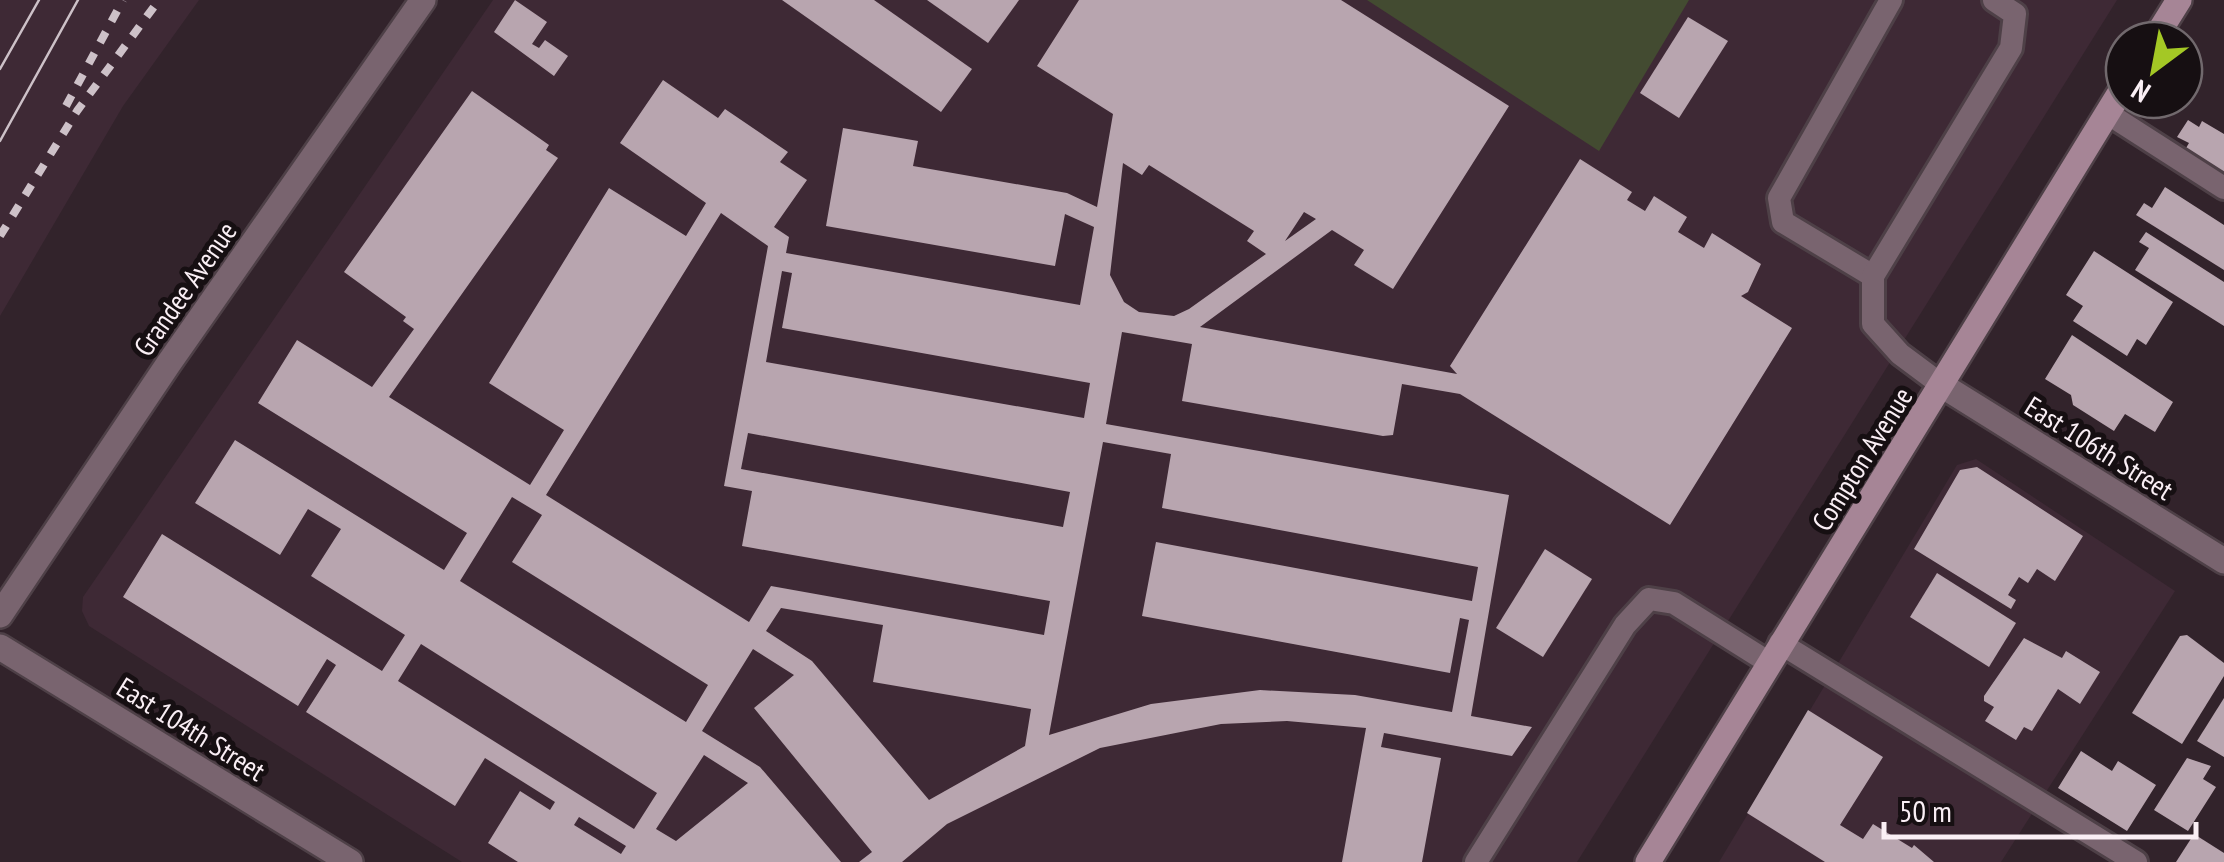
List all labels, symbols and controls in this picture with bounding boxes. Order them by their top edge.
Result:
north arrow [2104,20,2204,120]
text: N [2124,72,2157,111]
street label: Grandee Avenue [125,214,244,363]
street label: Compton Avenue [1803,380,1920,537]
street label: East 106th Street [2018,387,2181,508]
street label: East 104th Street [110,668,273,789]
scale bar [1884,777,2196,839]
text: 50 m [1899,791,1952,830]

